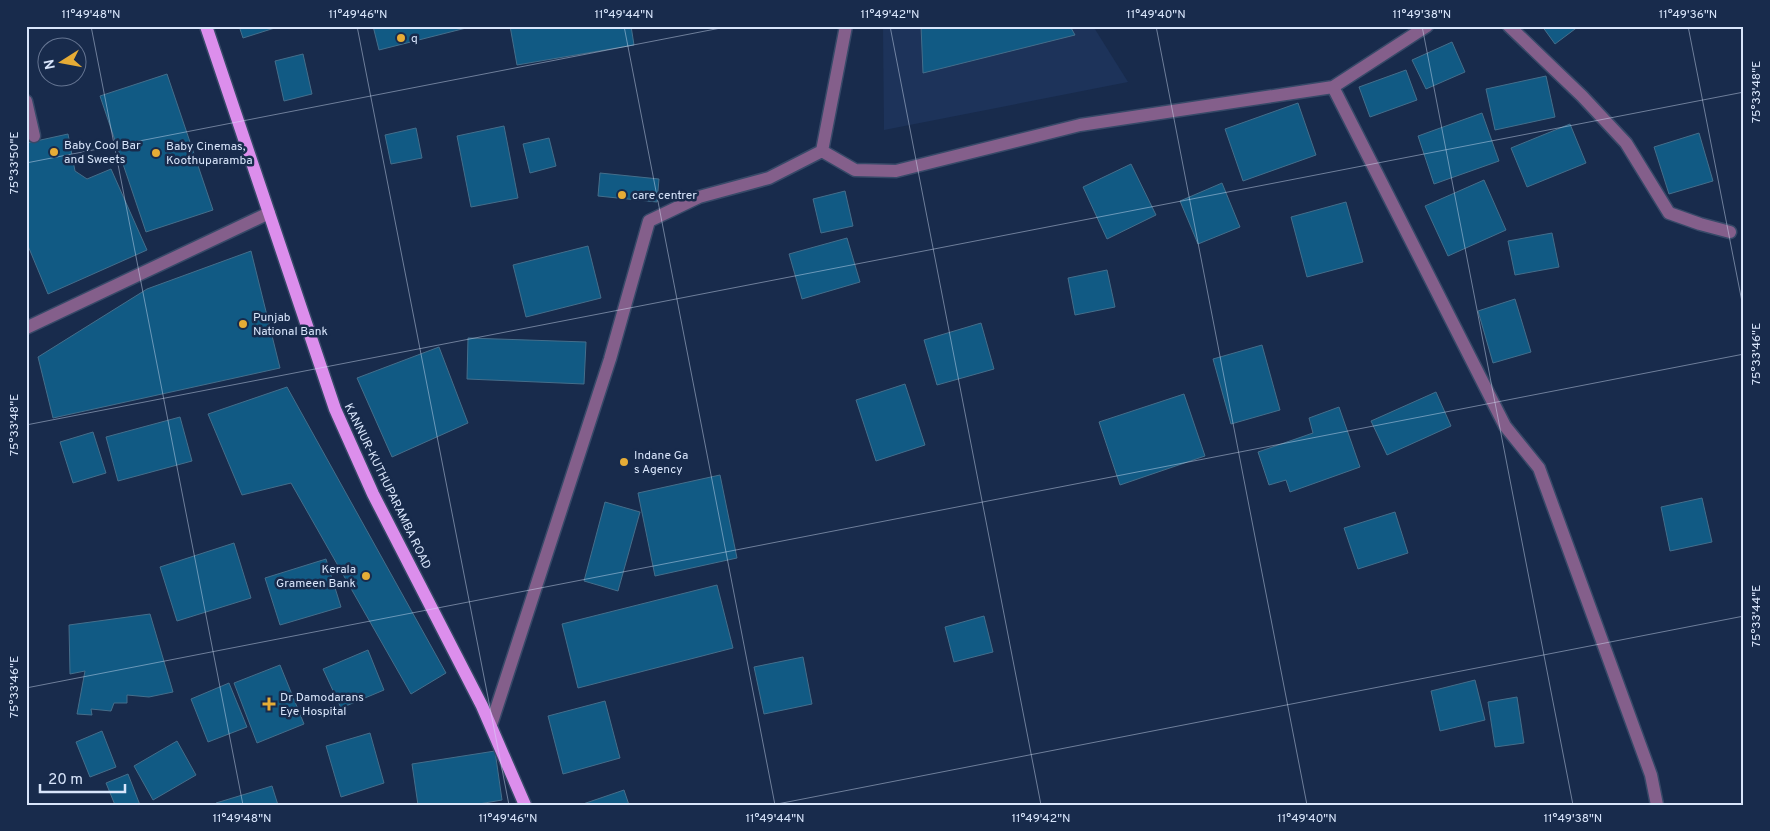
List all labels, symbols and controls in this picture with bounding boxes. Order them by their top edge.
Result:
text: 11°49'48"N [62,7,120,23]
text: 11°49'46"N [329,7,387,23]
text: 11°49'44"N [594,7,654,23]
text: 11°49'42"N [861,7,920,23]
text: 11°49'40"N [1126,7,1186,23]
text: 11°49'38"N [1393,7,1451,23]
text: 11°49'36"N [1659,7,1717,23]
place label: q [411,31,418,47]
marker: q [395,32,407,44]
north arrow [38,38,88,88]
text: N [41,58,60,71]
text: 75°33'48"E [1749,61,1765,123]
text: 75°33'50"E [7,132,23,194]
place label: Baby Cool Bar and Sweets [64,138,141,168]
place label: Baby Cinemas, Koothuparamba [166,139,253,169]
marker: Baby Cool Bar and Sweets [48,146,60,158]
marker: Baby Cinemas, Koothuparamba [150,147,162,159]
place label: care centrer [632,188,697,204]
marker: care centrer [616,189,628,201]
place label: Punjab National Bank [253,310,328,340]
marker: Punjab National Bank [237,318,249,330]
text: 75°33'46"E [1749,323,1765,385]
text: 75°33'48"E [7,394,23,456]
street label: KANNUR-KUTHUPARAMBA ROAD [340,401,434,572]
place label: Indane Ga s Agency [634,448,688,478]
marker: Indane Ga s Agency [618,456,630,468]
place label: Kerala Grameen Bank [276,562,356,592]
marker: Kerala Grameen Bank [360,570,372,582]
text: 75°33'44"E [1749,585,1765,647]
text: 75°33'46"E [7,656,23,718]
place label: Dr Damodarans Eye Hospital [280,690,364,720]
marker: Dr Damodarans Eye Hospital [262,697,276,711]
scale bar [40,761,125,793]
text: 20 m [48,771,83,790]
text: 11°49'48"N [213,811,271,827]
text: 11°49'46"N [479,811,537,827]
text: 11°49'44"N [745,811,805,827]
text: 11°49'42"N [1012,811,1071,827]
text: 11°49'40"N [1277,811,1337,827]
text: 11°49'38"N [1544,811,1602,827]

